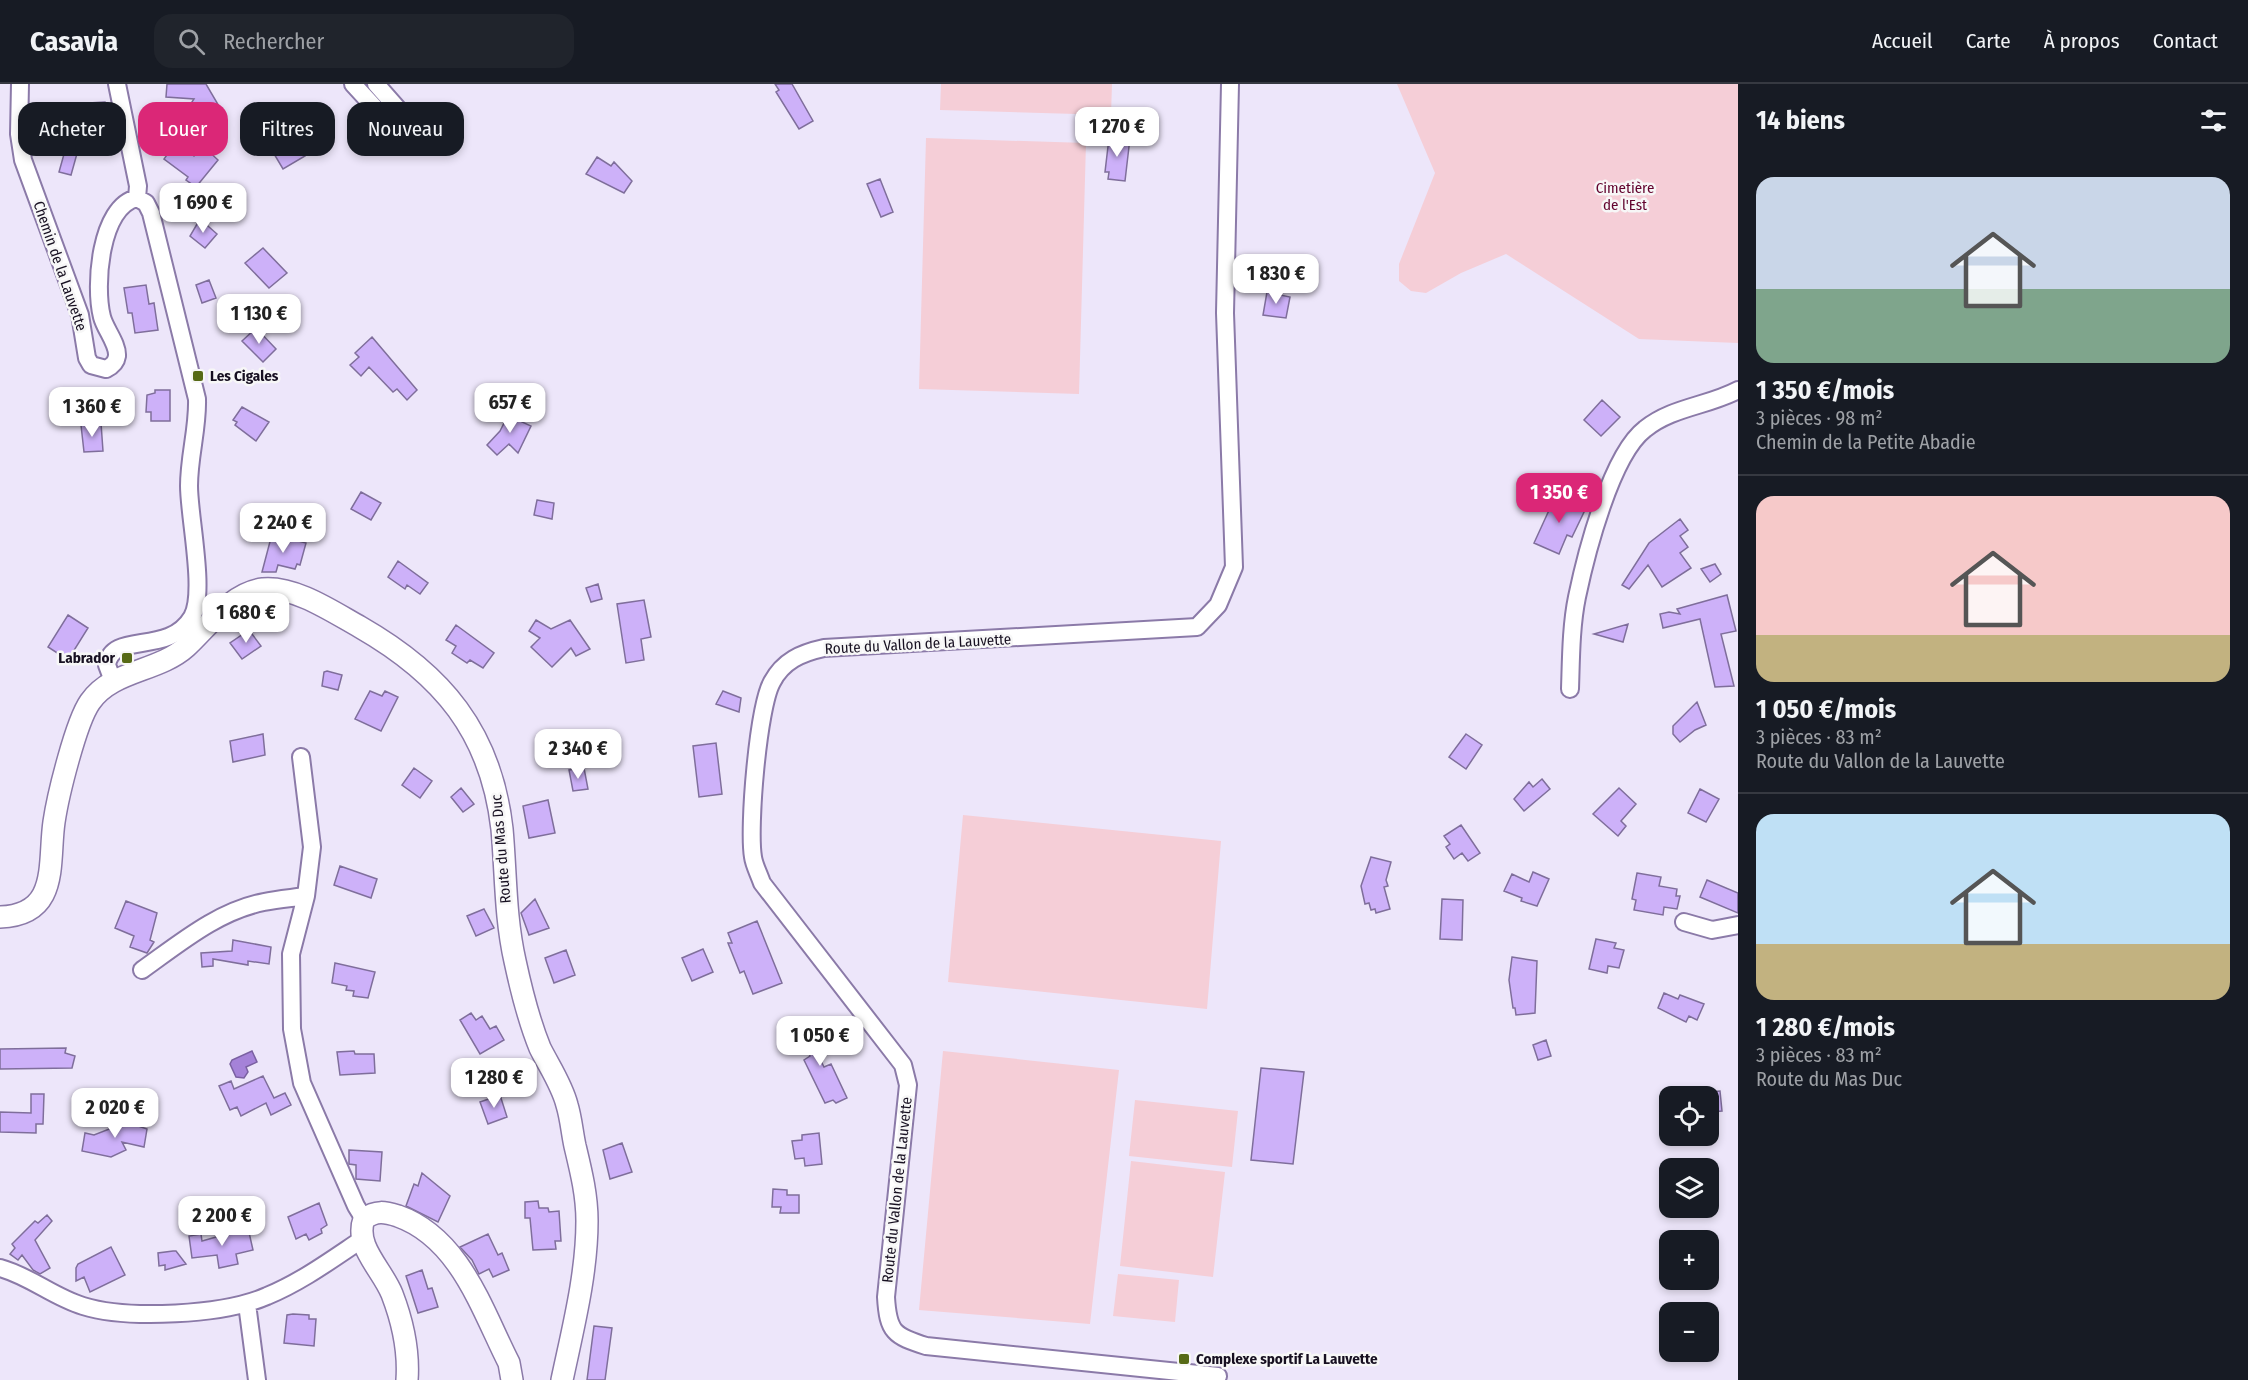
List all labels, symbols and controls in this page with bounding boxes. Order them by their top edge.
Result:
search box [154,14,574,68]
text: Casavia [30,25,118,58]
icon: search [175,25,208,58]
text: Rechercher [223,28,324,55]
text: Accueil [1872,28,1933,54]
text: Carte [1966,28,2011,54]
text: À propos [2044,28,2120,54]
text: Contact [2153,28,2218,54]
chip: Acheter [18,102,126,156]
chip: Louer [138,102,228,156]
chip: Filtres [240,102,335,156]
chip: Nouveau [347,102,464,156]
icon: filters [2197,104,2230,137]
text: 14 biens [1756,105,1845,136]
pin: 1 270 € [1062,107,1172,158]
text: 1 270 € [1089,114,1145,138]
park label: Cimetière de l'Est [1596,179,1654,214]
pin: 1 690 € [148,183,258,234]
text: 1 690 € [174,190,232,214]
street label: Chemin de la Lauvette [29,199,91,333]
icon: home [1939,216,2047,324]
pin: 1 830 € [1221,254,1331,305]
text: 1 830 € [1247,261,1305,285]
pin: 1 130 € [204,294,314,345]
text: 1 130 € [231,301,287,325]
place label: Les Cigales [210,367,279,385]
marker: Les Cigales [191,369,205,383]
text: 1 350 €/mois [1756,375,1894,406]
pin: 657 € [468,383,552,434]
pin: 1 360 € [37,387,147,438]
text: 657 € [488,390,532,414]
text: 1 360 € [63,394,121,418]
text: 3 pièces · 98 m² [1756,406,1882,430]
text: Chemin de la Petite Abadie [1756,430,1976,454]
pin: 1 350 € [1504,473,1614,524]
text: 1 350 € [1530,480,1588,504]
pin: 2 240 € [228,503,338,554]
text: 2 240 € [254,510,312,534]
icon: home [1939,535,2047,643]
pin: 1 680 € [191,593,301,644]
text: 1 680 € [216,600,276,624]
street label: Route du Vallon de la Lauvette [824,630,1012,658]
place label: Labrador [58,649,116,667]
marker: Labrador [120,651,134,665]
text: 1 050 €/mois [1756,694,1896,725]
text: 3 pièces · 83 m² [1756,725,1882,749]
pin: 2 340 € [523,729,633,780]
text: 2 340 € [549,736,607,760]
text: Route du Vallon de la Lauvette [1756,749,2005,773]
street label: Route du Mas Duc [487,793,515,904]
icon: home [1939,853,2047,961]
text: 1 280 €/mois [1756,1012,1895,1043]
pin: 1 050 € [765,1016,875,1067]
text: 1 050 € [790,1023,850,1047]
text: 3 pièces · 83 m² [1756,1043,1882,1067]
pin: 1 280 € [439,1058,549,1109]
text: 1 280 € [465,1065,523,1089]
text: Route du Mas Duc [1756,1067,1902,1091]
map controls [1659,1086,1719,1362]
button: locate [1659,1086,1719,1146]
pin: 2 020 € [60,1088,170,1139]
text: 2 020 € [85,1095,145,1119]
street label: Route du Vallon de la Lauvette [878,1096,916,1284]
button: layers [1659,1158,1719,1218]
pin: 2 200 € [167,1196,277,1247]
text: 2 200 € [192,1203,252,1227]
button: + [1659,1230,1719,1290]
button: − [1659,1302,1719,1362]
place label: Complexe sportif La Lauvette [1196,1350,1378,1368]
marker: Complexe sportif La Lauvette [1177,1352,1191,1366]

